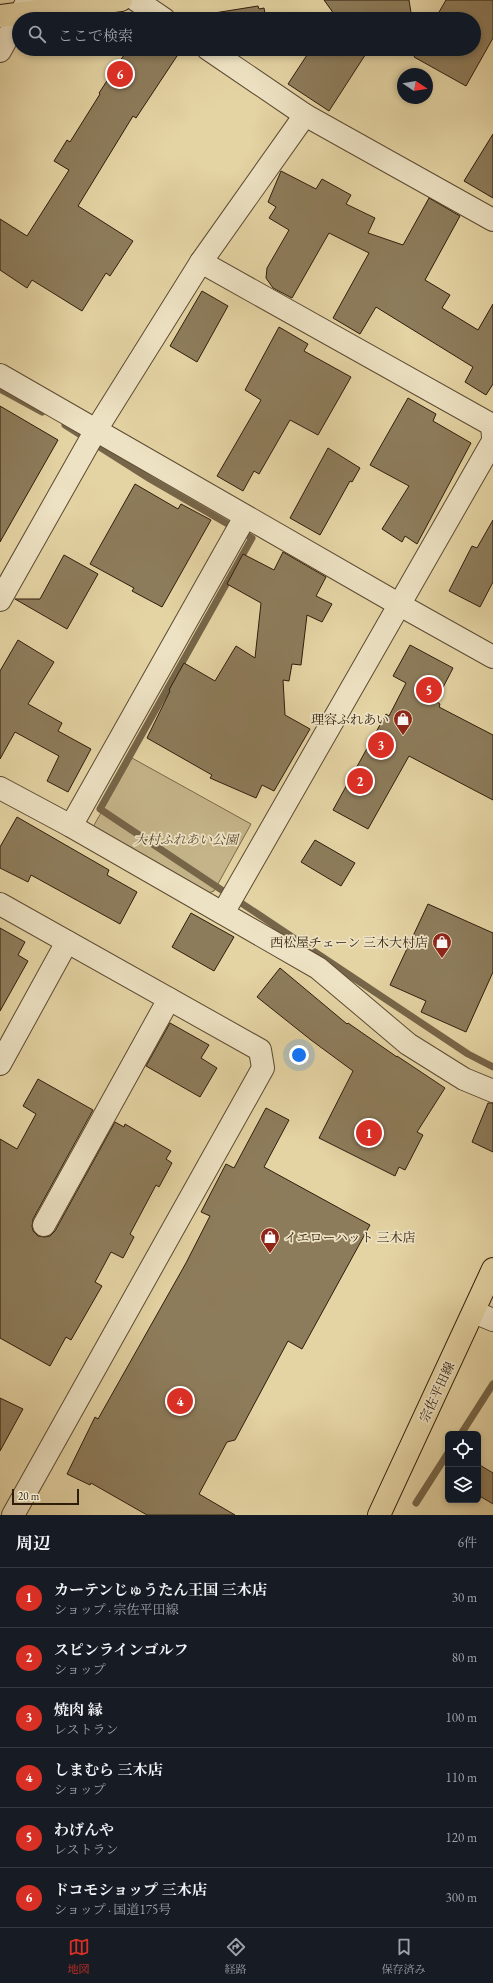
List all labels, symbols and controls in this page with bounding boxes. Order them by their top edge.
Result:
search box [12,12,481,56]
icon: search [26,23,48,45]
text: ここで検索 [58,26,133,45]
pin: 6 [107,59,133,89]
north arrow [397,68,433,104]
pin: 5 [416,675,442,705]
shop icon: 理容ふれあい [392,708,414,736]
place label: 理容ふれあい [311,711,389,728]
pin: 3 [368,730,394,760]
pin: 2 [347,766,373,796]
park label: 大村ふれあい公園 [134,831,240,848]
shop icon: 西松屋チェーン 三木大村店 [431,931,453,959]
place label: 西松屋チェーン 三木大村店 [270,934,428,951]
your location [289,1045,309,1065]
pin: 1 [356,1118,382,1148]
shop icon: イエローハット 三木店 [259,1226,281,1254]
place label: イエローハット 三木店 [284,1229,415,1246]
street label: 宗佐平田線 [416,1359,458,1425]
pin: 4 [167,1386,193,1416]
map controls [445,1431,481,1503]
button: locate [445,1431,481,1467]
button: layers [445,1467,481,1503]
scale bar [12,1487,79,1506]
text: 20 m [18,1489,39,1503]
text: 周辺 [16,1532,50,1554]
text: 6件 [458,1534,477,1551]
text: カーテンじゅうたん王国 三木店 [54,1580,267,1599]
text: 1 [26,1589,32,1606]
text: 30 m [452,1589,477,1606]
text: ショップ · 宗佐平田線 [54,1601,179,1618]
text: スピンラインゴルフ [54,1640,189,1659]
text: 2 [26,1649,32,1666]
text: 80 m [452,1649,477,1666]
text: ショップ [54,1661,106,1678]
text: 焼肉 縁 [54,1700,103,1719]
text: 3 [26,1709,32,1726]
text: 100 m [446,1709,477,1726]
text: レストラン [54,1721,119,1738]
text: しまむら 三木店 [54,1760,163,1779]
text: 4 [26,1769,32,1786]
text: 110 m [446,1769,477,1786]
text: ショップ [54,1781,106,1798]
text: わげんや [54,1820,114,1839]
text: 5 [26,1829,32,1846]
text: 120 m [446,1829,477,1846]
text: レストラン [54,1841,119,1858]
text: ドコモショップ 三木店 [54,1880,207,1899]
text: 6 [26,1889,32,1906]
text: 300 m [446,1889,477,1906]
text: ショップ · 国道175号 [54,1901,171,1918]
tab: 地図 [68,1936,90,1976]
tab: 経路 [225,1936,247,1976]
tab: 保存済み [382,1936,426,1976]

